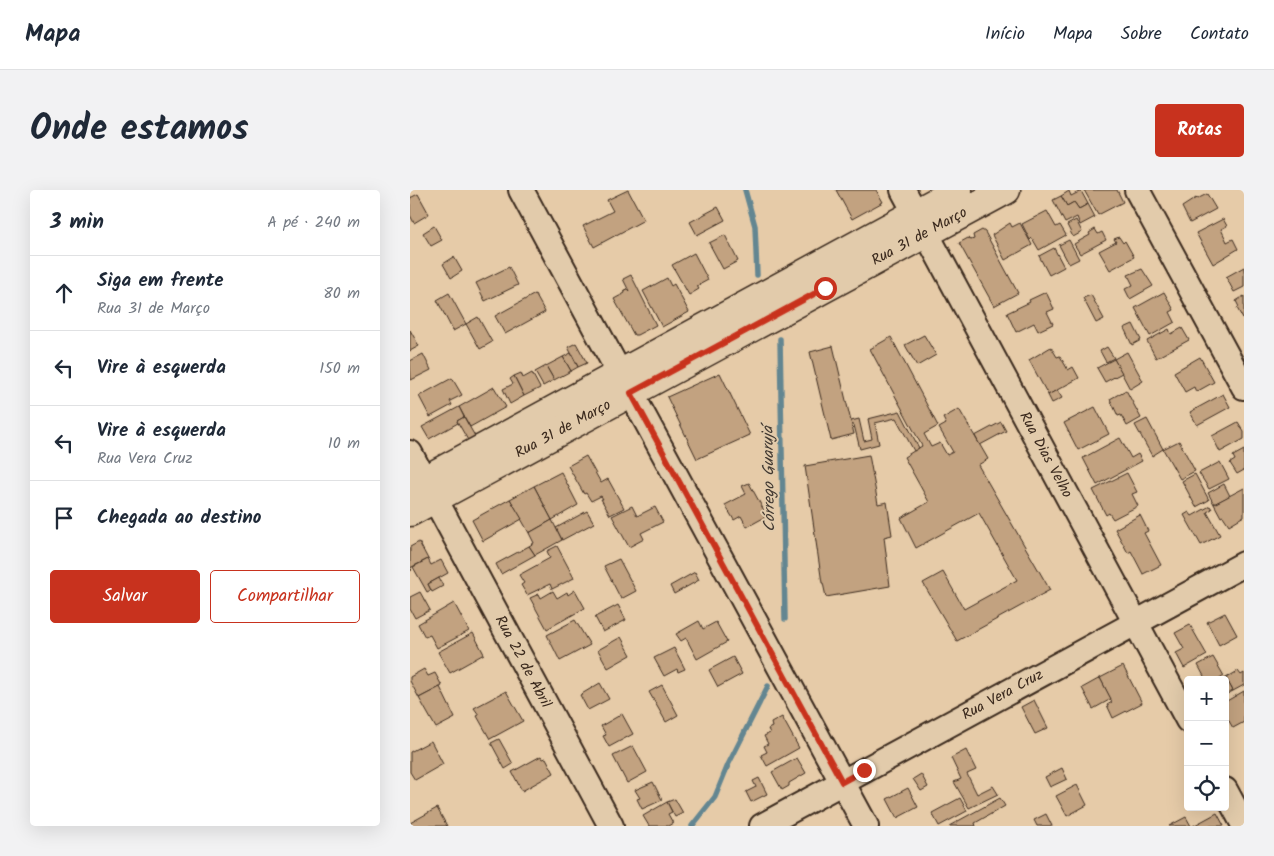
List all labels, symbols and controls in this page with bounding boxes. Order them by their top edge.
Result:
text: Mapa [25,15,81,54]
text: Início [985,20,1025,49]
text: Mapa [1053,20,1093,49]
text: Sobre [1121,20,1162,49]
text: Contato [1190,20,1249,49]
text: Onde estamos [30,102,249,158]
button: Rotas [1155,104,1244,157]
street label: Rua 31 de Março [867,201,972,273]
text: 3 min [50,206,104,239]
text: A pé · 240 m [267,210,360,235]
text: Siga em frente [97,266,224,296]
route start [814,277,837,300]
icon: ahead [50,279,78,307]
text: 80 m [323,281,360,306]
text: Rua 31 de Março [97,296,210,321]
text: Vire à esquerda [97,353,226,383]
icon: left [50,354,78,382]
text: 150 m [319,356,360,381]
street label: Rua 31 de Março [511,393,616,465]
street label: Rua Dias Velho [1012,408,1079,503]
text: Vire à esquerda [97,416,226,446]
water label: Córrego Guarujá [756,422,782,532]
icon: left [50,429,78,457]
text: 10 m [328,431,360,456]
text: Rua Vera Cruz [97,446,193,471]
text: Chegada ao destino [97,503,262,533]
icon: arrive [50,504,78,532]
button: Salvar [50,570,200,623]
button: Compartilhar [210,570,360,623]
street label: Rua 22 de Abril [488,611,558,713]
street label: Rua Vera Cruz [958,663,1048,727]
map controls [1184,676,1229,811]
button: + [1184,676,1229,721]
button: − [1184,721,1229,766]
route end [853,759,876,782]
button: locate [1184,766,1229,811]

